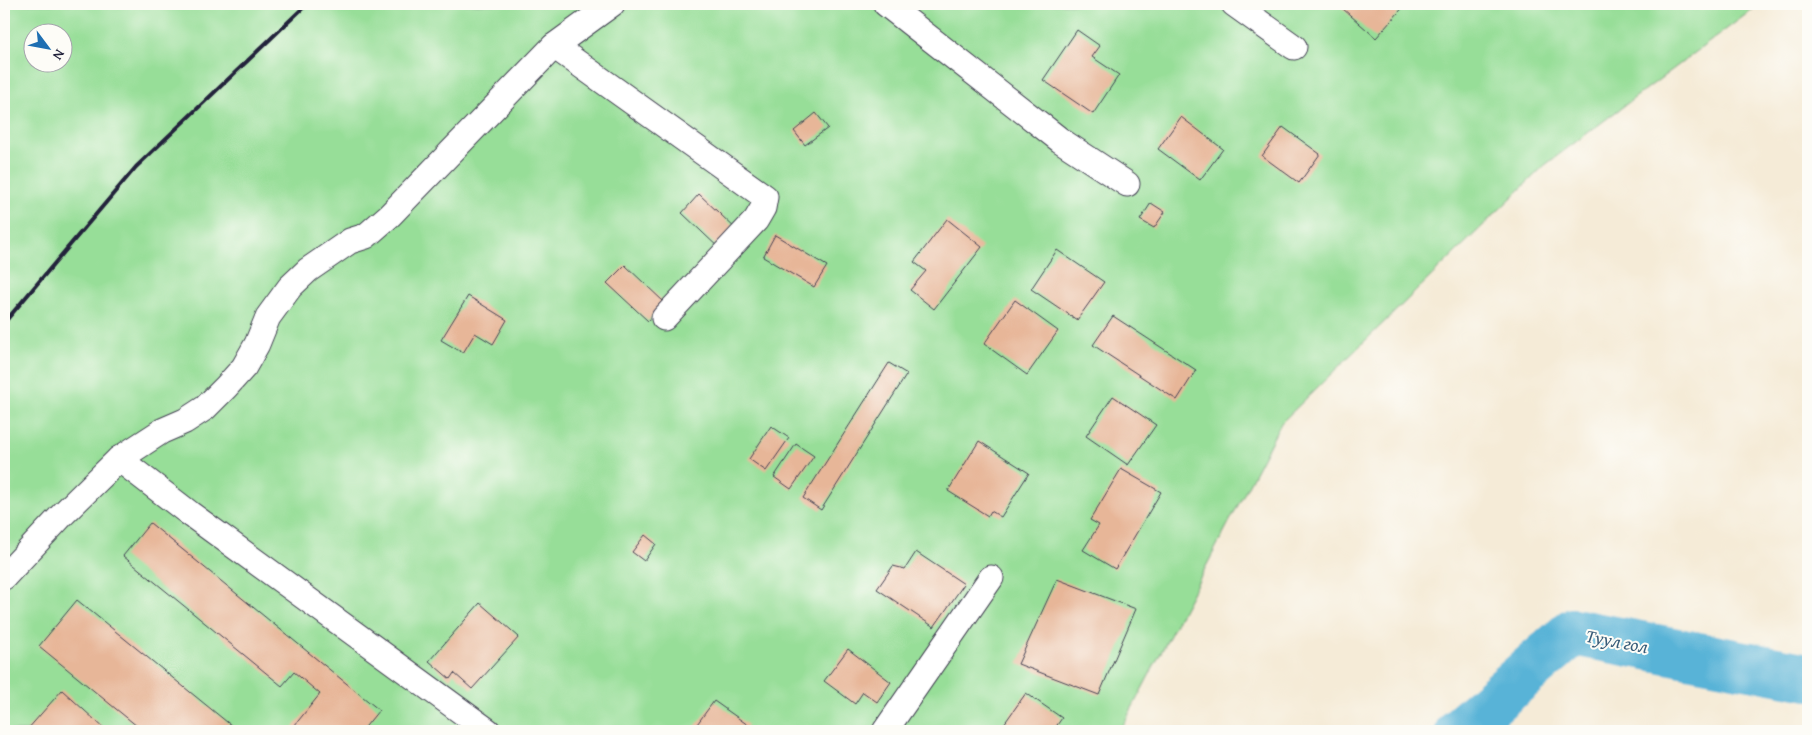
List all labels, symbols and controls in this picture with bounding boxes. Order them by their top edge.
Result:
north arrow [22,22,72,72]
text: N [48,46,70,65]
water label: Туул гол [1584,622,1651,660]

